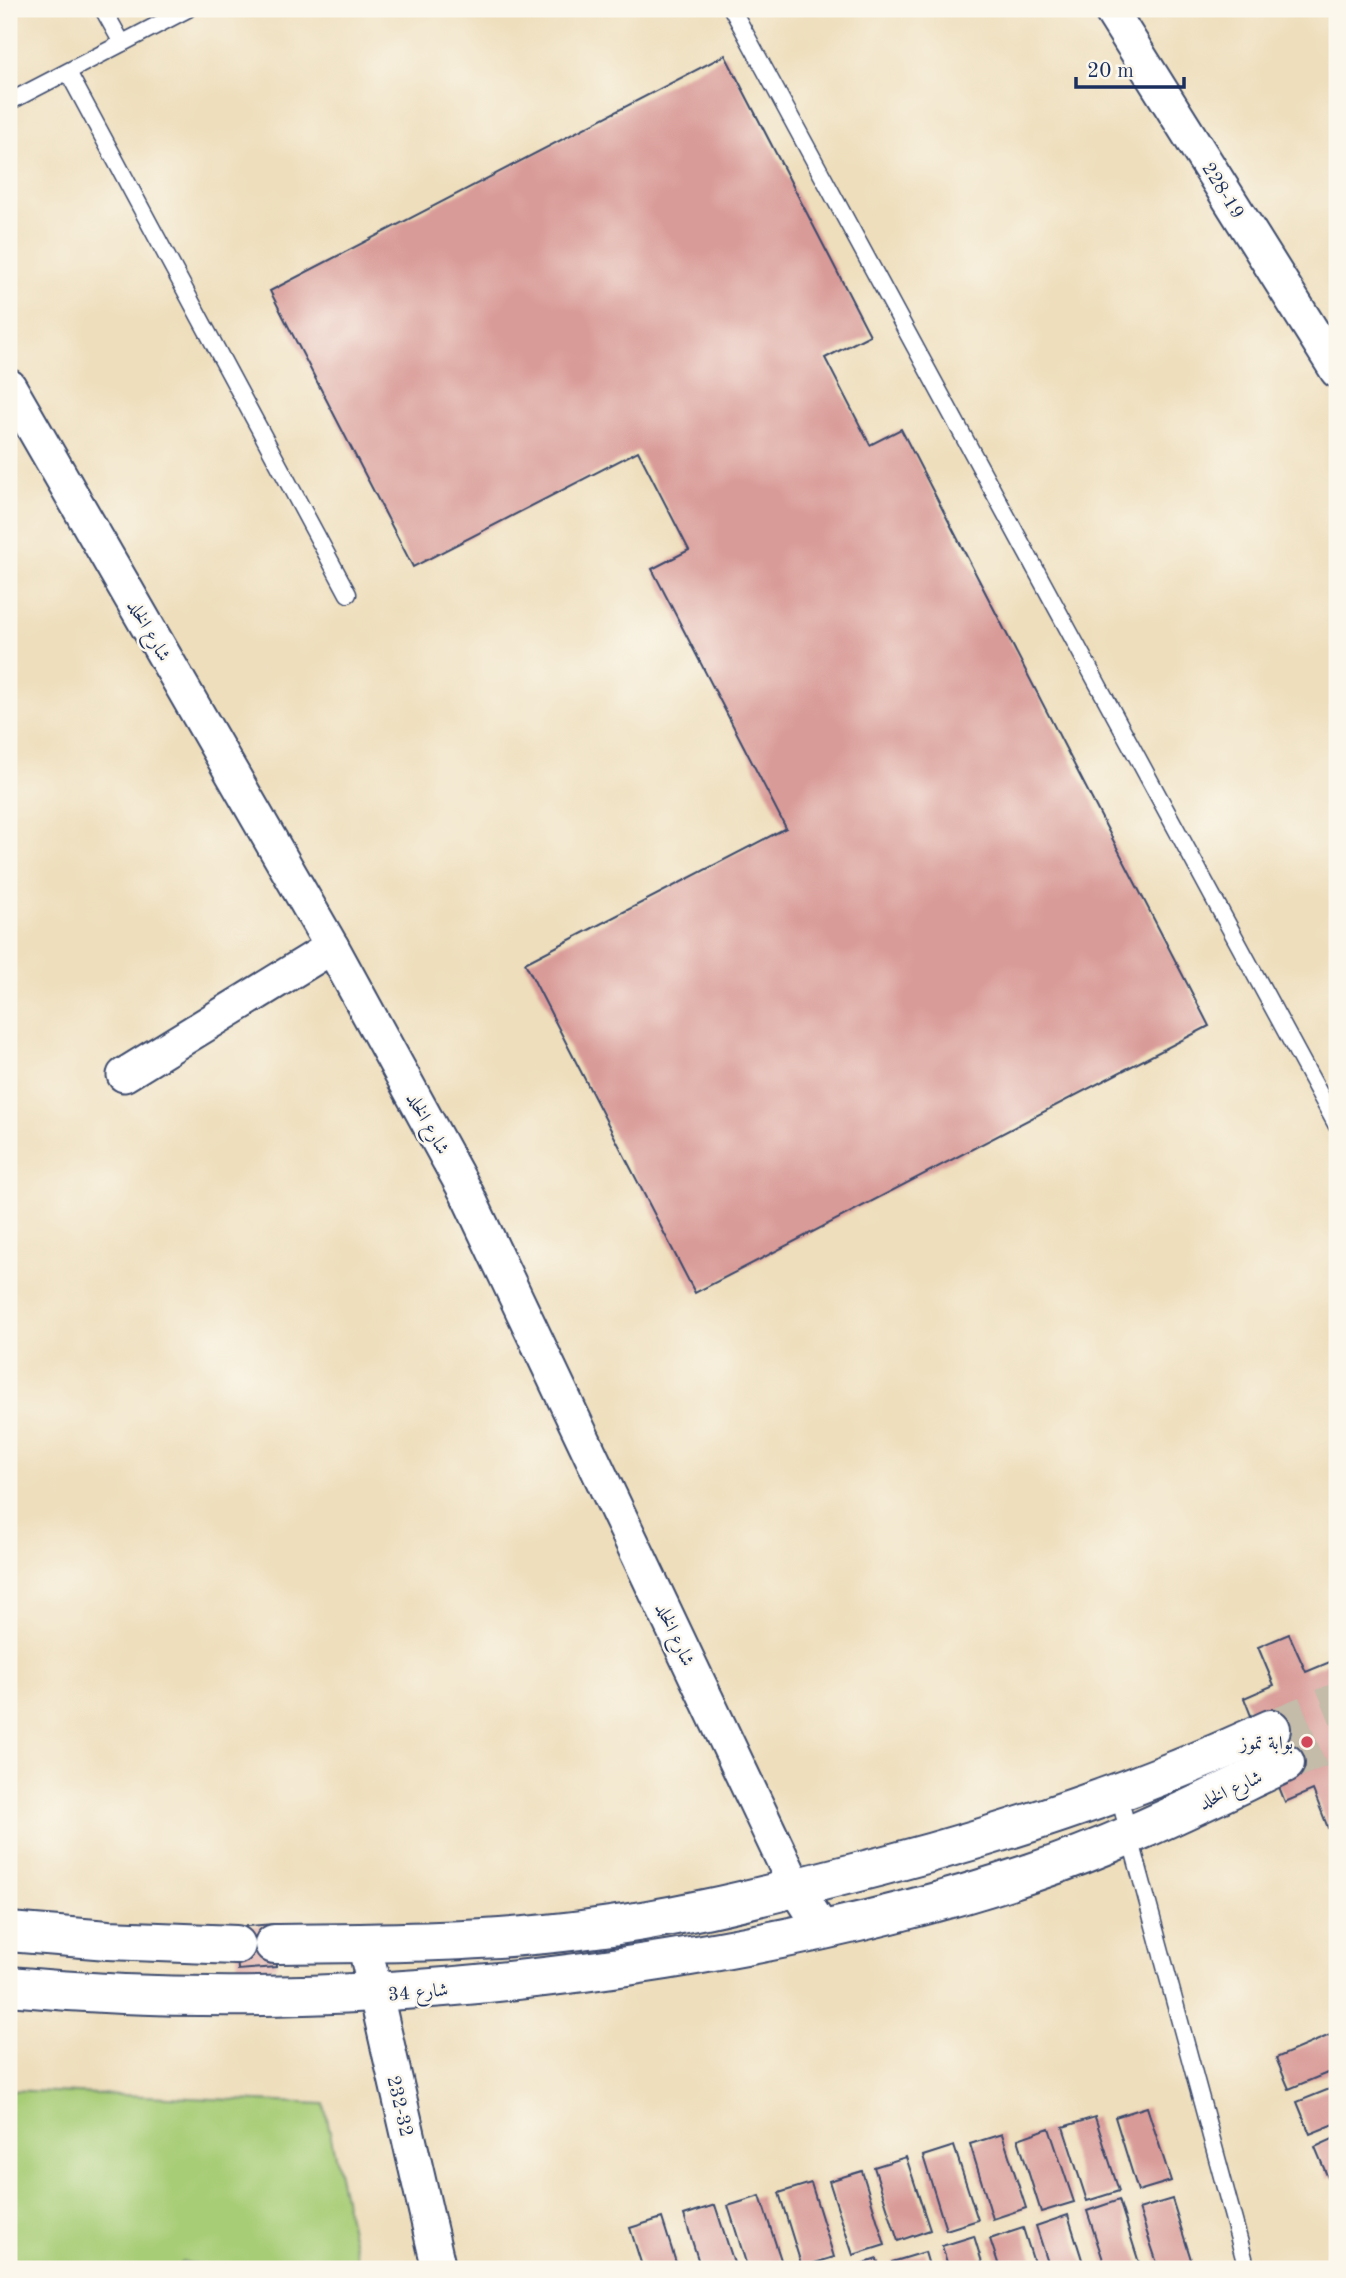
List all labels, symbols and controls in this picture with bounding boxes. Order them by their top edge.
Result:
scale bar [1076,46,1185,90]
text: 20 m [1087,61,1134,82]
street label: 228-19 [1197,160,1246,223]
street label: شارع الخلد [119,597,173,667]
street label: شارع الخلد [399,1090,451,1160]
street label: شارع الخلد [647,1601,697,1671]
marker: بوابة تموز [1299,1734,1315,1750]
place label: بوابة تموز [1238,1735,1293,1755]
street label: شارع الخلد [1197,1768,1267,1818]
street label: شارع 34 [387,1981,449,2010]
street label: 232-32 [382,2074,415,2139]

